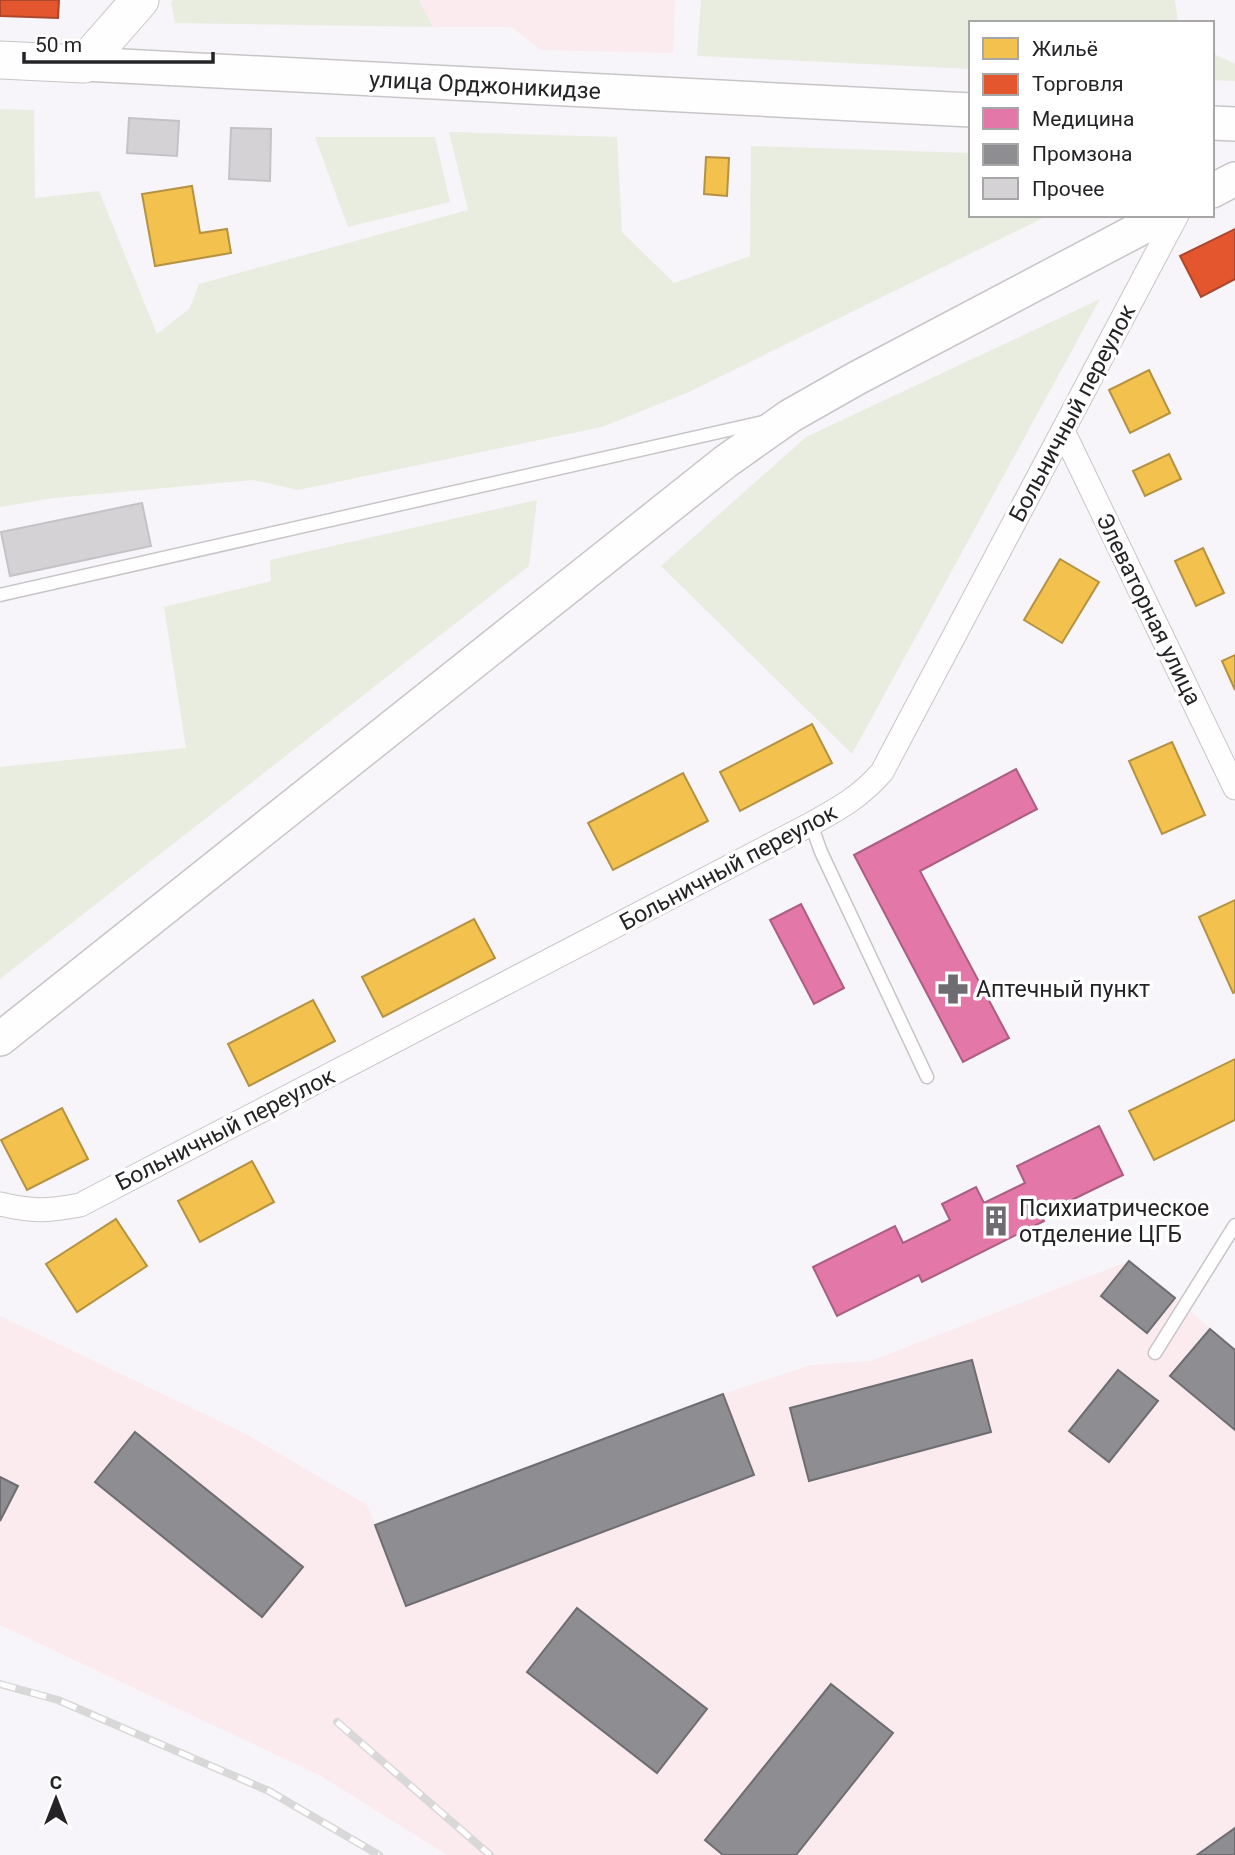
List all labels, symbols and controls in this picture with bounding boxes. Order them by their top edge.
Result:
scale bar [24,21,214,65]
legend [969,21,1214,217]
text: 50 m [35,33,82,57]
text: Жильё [1032,37,1098,61]
street label: улица Орджоникидзе [369,66,601,105]
text: Торговля [1032,72,1124,96]
text: Медицина [1032,107,1134,131]
text: Промзона [1032,142,1133,166]
text: Прочее [1032,177,1104,201]
street label: Больничный переулок [1004,300,1141,526]
street label: Элеваторная улица [1090,509,1207,710]
street label: Больничный переулок [615,798,842,936]
pharmacy icon: Аптечный пункт [936,972,970,1006]
place label: Аптечный пункт [976,976,1150,1003]
street label: Больничный переулок [111,1062,340,1196]
place label: Психиатрическое отделение ЦГБ [1019,1195,1209,1248]
building icon: Психиатрическое отделение ЦГБ [979,1204,1013,1238]
north arrow [21,1764,91,1834]
text: С [50,1771,62,1794]

